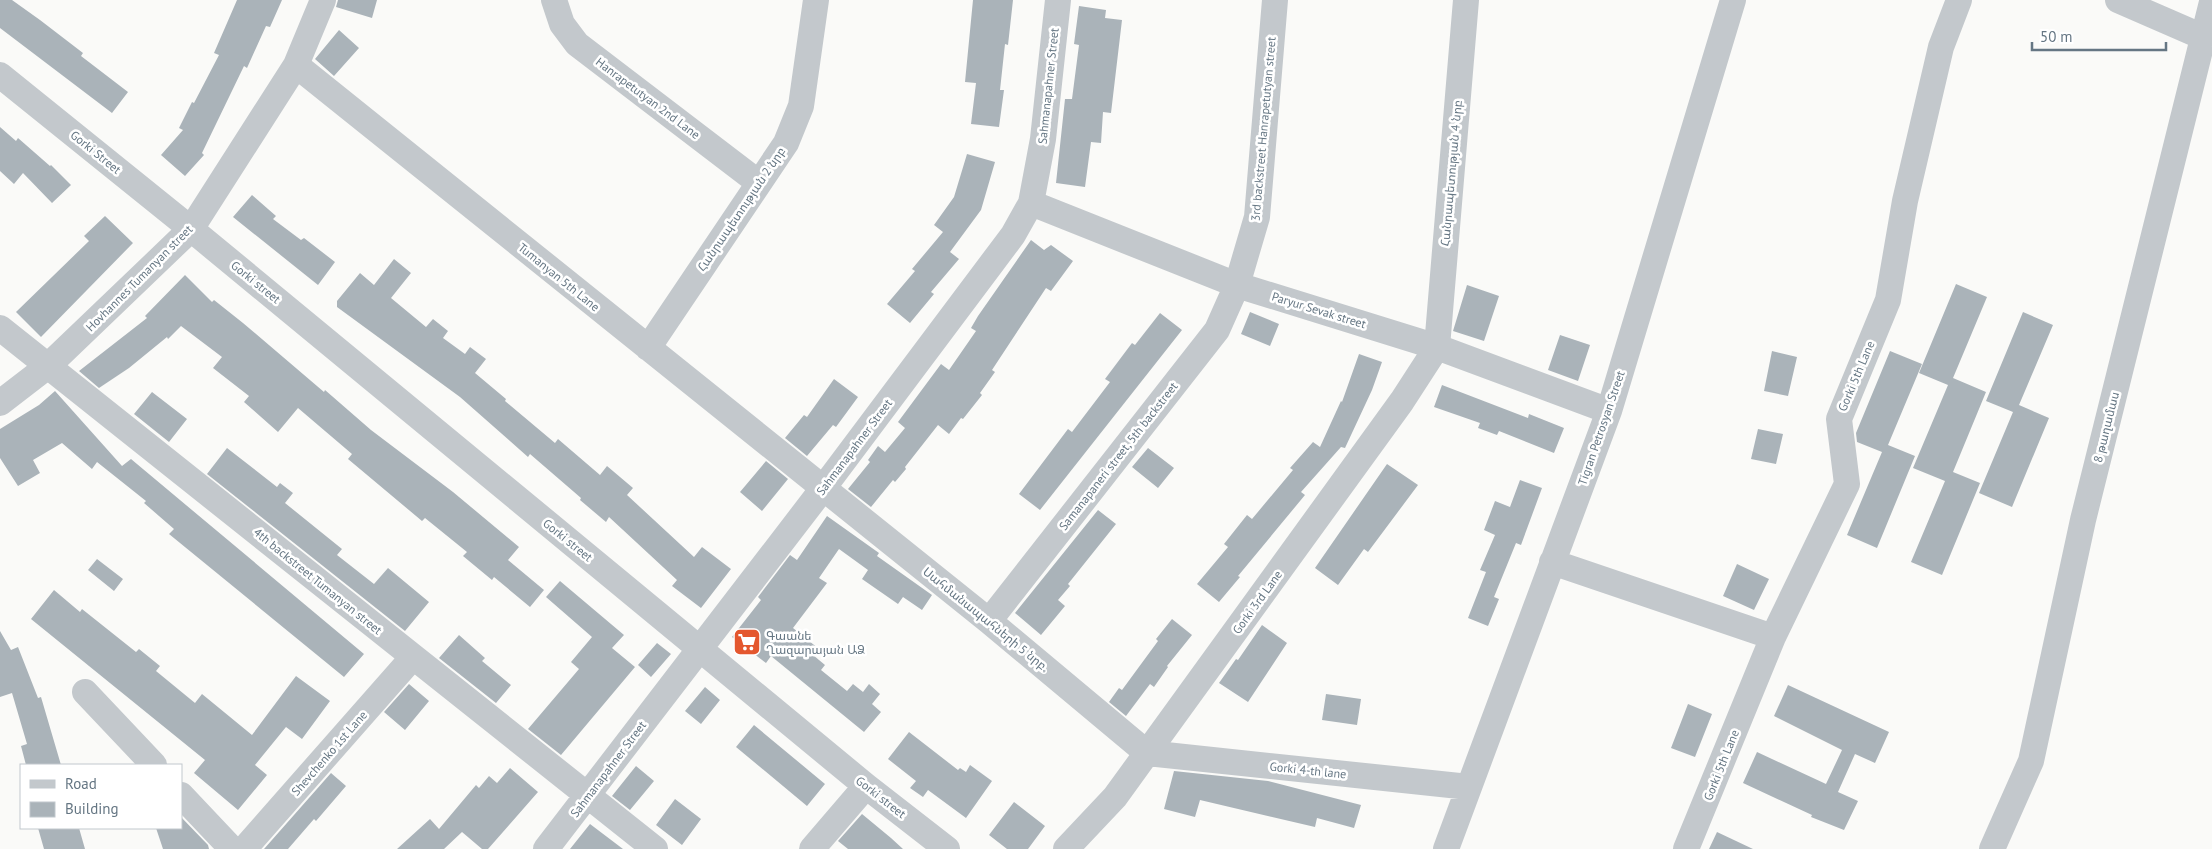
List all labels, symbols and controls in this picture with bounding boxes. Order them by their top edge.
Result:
scale bar [2032,20,2166,52]
street label: Sahmanapahner Street [1034,27,1062,145]
text: 50 m [2040,27,2073,46]
street label: 3rd backstreet Hanrapetutyan street [1247,36,1279,222]
street label: Hanrapetutyan 2nd Lane [593,54,703,142]
street label: Հանրապետության 4 նրբ [1437,99,1465,247]
street label: Gorki Street [68,127,124,177]
street label: Հանրապետության 2 նրբ [694,144,788,274]
street label: Hovhannes Tumanyan street [83,222,195,334]
street label: Tumanyan 5th Lane [515,240,603,314]
street label: Gorki street [228,257,284,307]
street label: Paryur Sevak street [1270,289,1368,331]
street label: Gorki 5th Lane [1834,339,1878,413]
street label: Tigran Petrosyan Street [1574,369,1628,487]
street label: Samanapaneri street, 5th backstreet [1055,379,1181,533]
street label: 8 թաղամաս [2090,390,2122,464]
street label: Sahmanapahner Street [813,396,895,498]
street label: Gorki street [540,515,596,565]
street label: 4th backstreet Tumanyan street [251,525,385,637]
street label: Սահմանապահների 5 նրբ. [920,564,1052,674]
street label: Gorki 3rd Lane [1229,567,1285,637]
supermarket icon: Գաանե Ղազարայան ԱՁ [732,627,762,657]
place label: Գաանե Ղազարայան ԱՁ [766,628,865,657]
street label: Shevchenko 1st Lane [288,707,370,799]
street label: Sahmanapahner Street [567,718,649,820]
street label: Gorki 5th Lane [1700,727,1742,803]
street label: Gorki 4-th lane [1269,759,1347,781]
legend [20,764,182,829]
street label: Gorki street [853,773,909,821]
text: Road [65,774,97,793]
text: Building [65,799,119,818]

